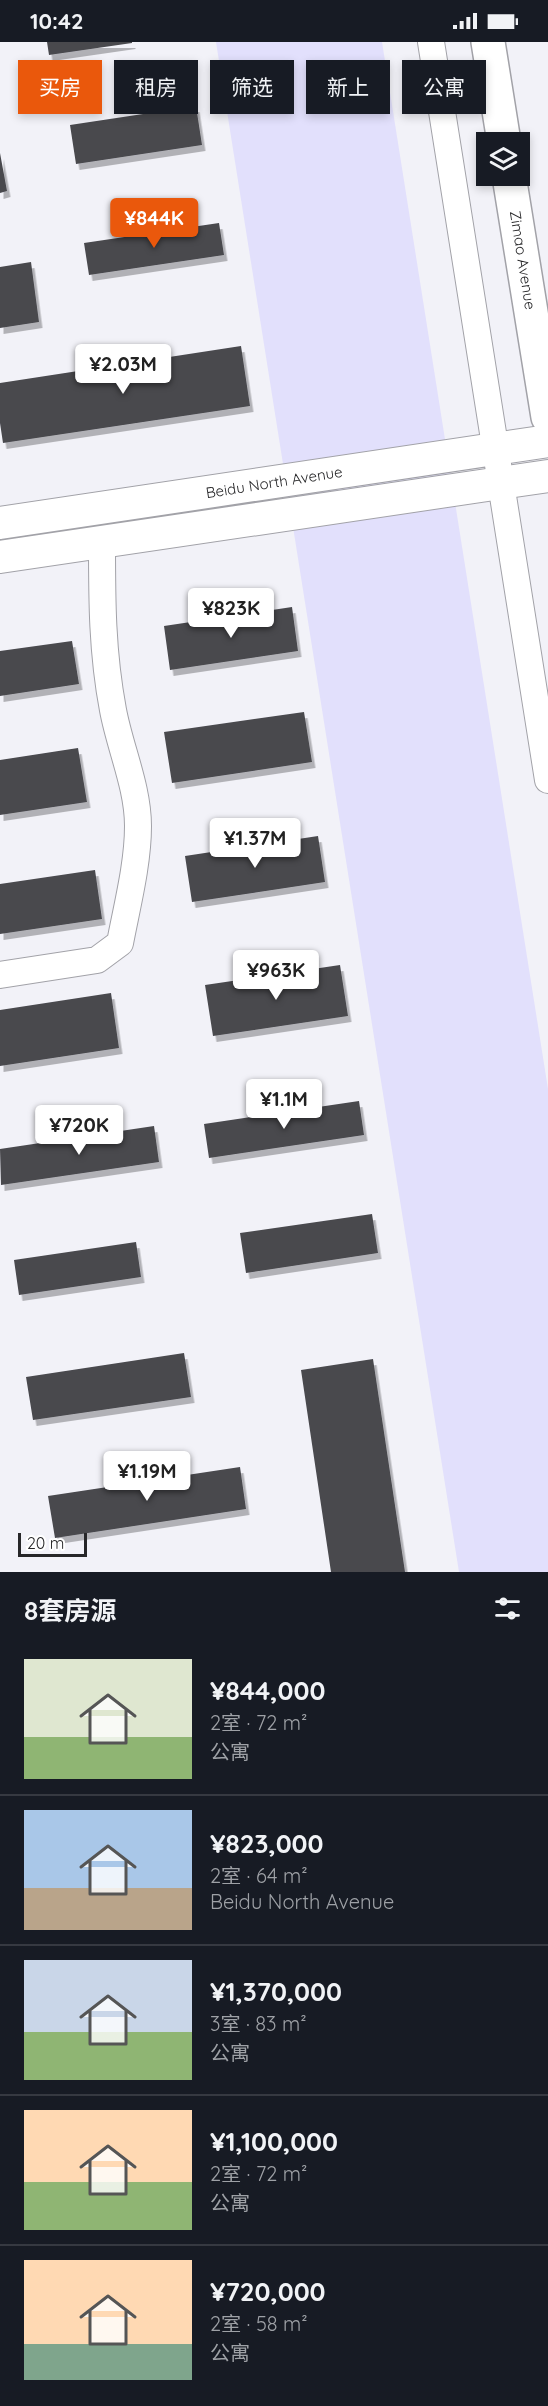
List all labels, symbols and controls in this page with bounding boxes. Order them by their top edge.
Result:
text: 10:42 [30,7,84,35]
chip: 买房 [18,60,102,114]
chip: 租房 [114,60,198,114]
chip: 筛选 [210,60,294,114]
chip: 新上 [306,60,390,114]
chip: 公寓 [402,60,486,114]
map controls [476,132,530,186]
button: layers [476,132,530,186]
pin: ¥844K [112,198,196,249]
text: ¥844K [124,205,184,230]
street label: Zimao Avenue [506,209,540,311]
pin: ¥2.03M [74,344,172,395]
text: ¥2.03M [89,351,157,376]
street label: Beidu North Avenue [204,462,344,502]
pin: ¥823K [189,588,273,639]
text: ¥823K [202,595,260,620]
pin: ¥1.37M [206,818,304,869]
text: ¥1.37M [224,825,286,850]
pin: ¥963K [234,950,318,1001]
text: ¥963K [247,957,305,982]
pin: ¥1.1M [242,1079,326,1130]
text: ¥1.1M [260,1086,308,1111]
pin: ¥720K [37,1105,121,1156]
text: ¥720K [49,1112,109,1137]
pin: ¥1.19M [98,1451,196,1502]
text: ¥1.19M [117,1458,177,1483]
scale bar [18,1530,87,1558]
text: 20 m [27,1533,64,1553]
icon: filters [491,1592,524,1625]
text: 8套房源 [24,1594,116,1627]
text: ¥844,000 [210,1674,325,1707]
icon: home [72,1683,144,1755]
text: 2室 · 72 m² [210,1710,307,1735]
text: 公寓 [210,1739,250,1764]
text: ¥823,000 [210,1827,324,1860]
icon: home [72,1834,144,1906]
text: 2室 · 64 m² [210,1863,308,1888]
text: Beidu North Avenue [210,1889,394,1914]
text: ¥1,370,000 [210,1975,342,2008]
icon: home [72,1984,144,2056]
text: 3室 · 83 m² [210,2011,307,2036]
text: 公寓 [210,2040,250,2065]
text: ¥1,100,000 [210,2125,338,2158]
icon: home [72,2134,144,2206]
text: 2室 · 72 m² [210,2161,307,2186]
text: 公寓 [210,2190,250,2215]
text: ¥720,000 [210,2275,326,2308]
icon: home [72,2284,144,2356]
text: 2室 · 58 m² [210,2311,308,2336]
text: 公寓 [210,2340,250,2365]

